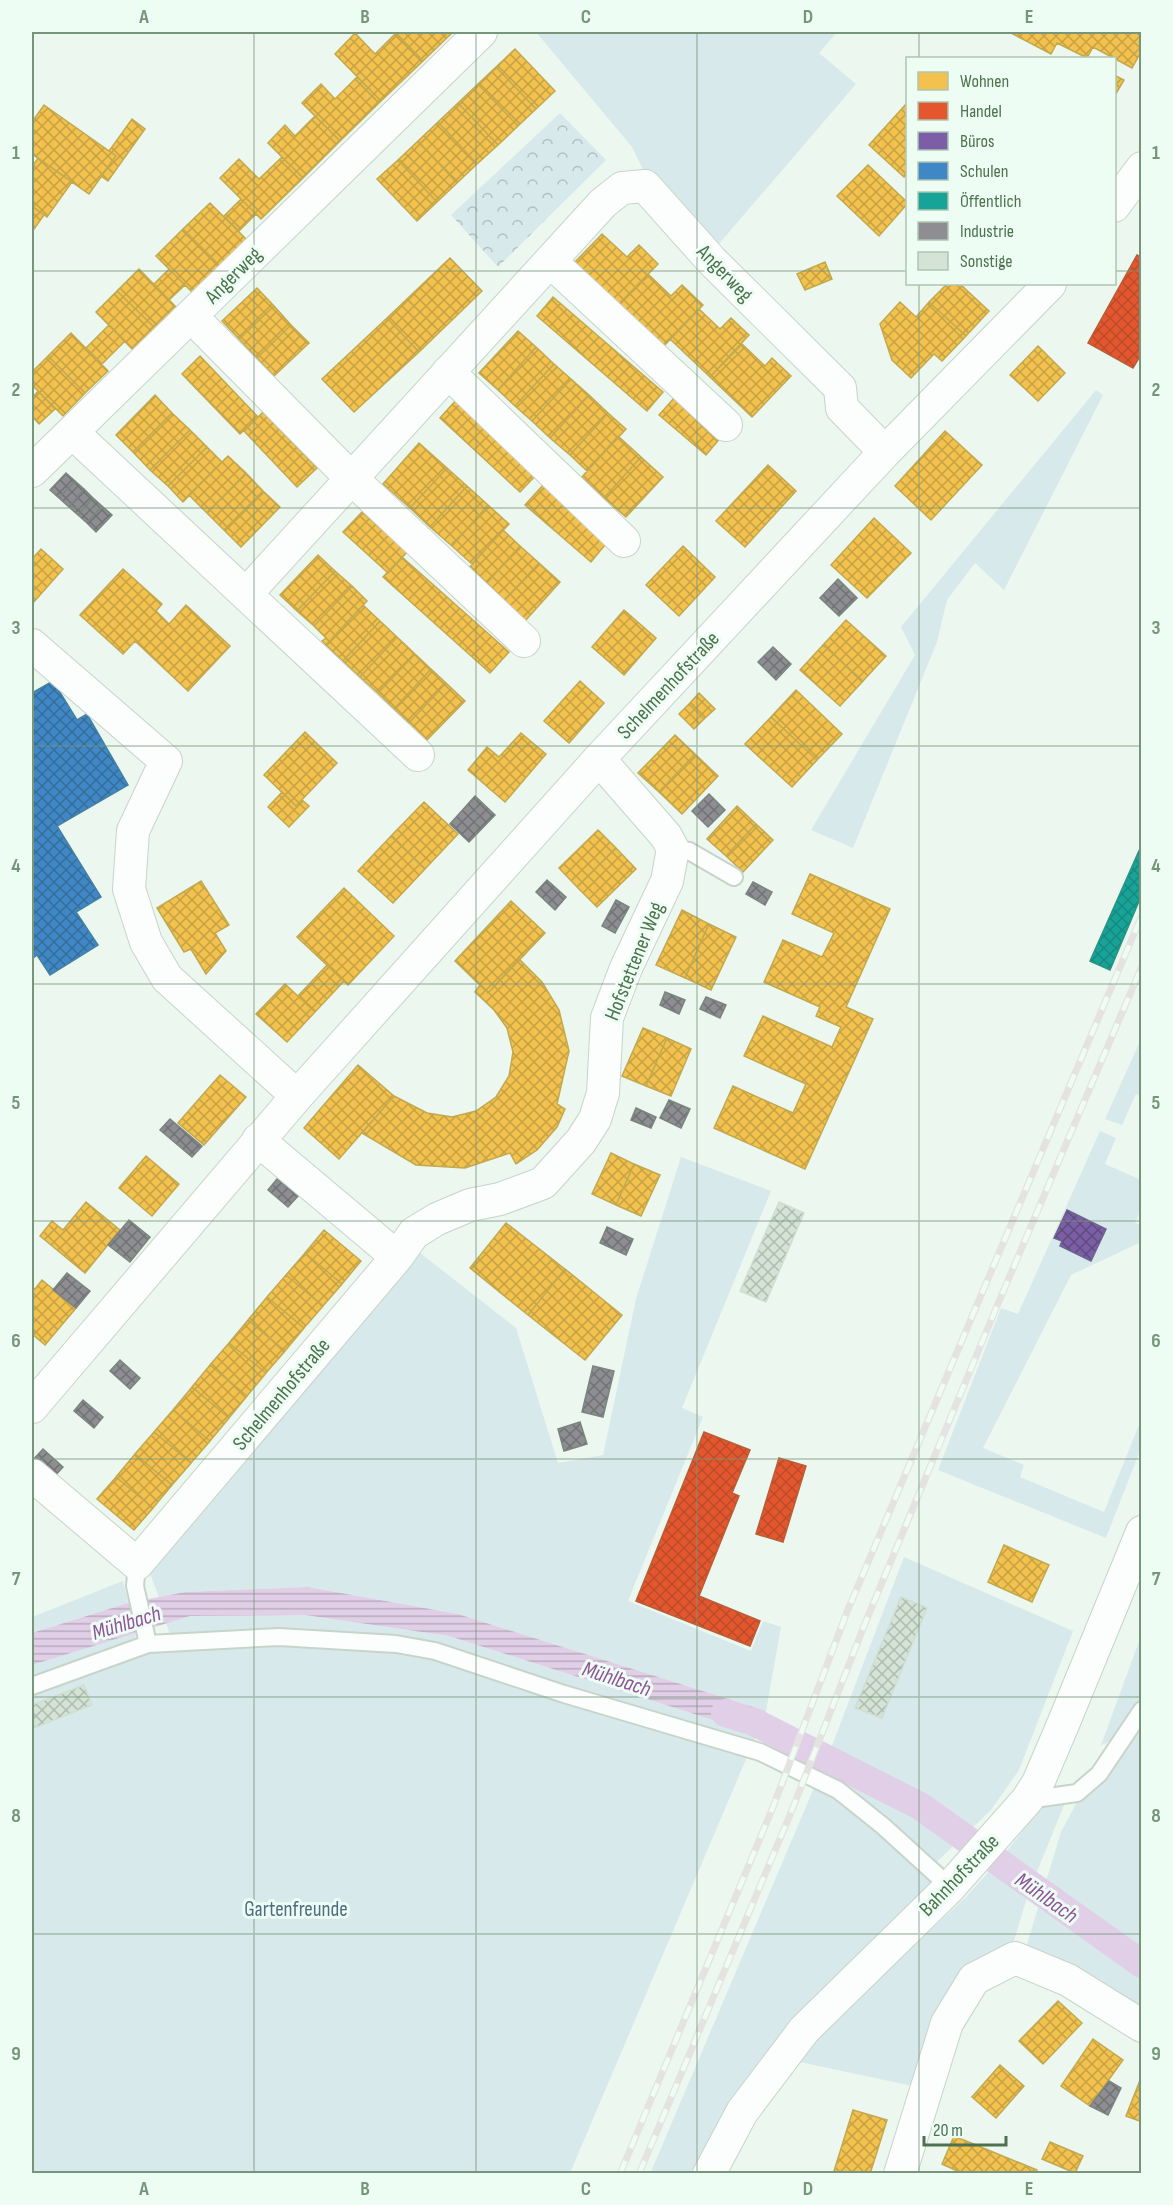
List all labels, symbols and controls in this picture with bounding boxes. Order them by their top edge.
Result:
text: A [138,5,149,29]
text: B [360,5,370,29]
text: C [581,5,591,29]
text: D [803,5,813,29]
text: E [1025,5,1033,29]
legend [906,57,1116,285]
text: Wohnen [960,71,1009,92]
text: Handel [960,101,1002,122]
text: Büros [960,131,994,152]
text: 1 [12,141,20,165]
text: 1 [1152,141,1160,165]
text: Schulen [960,161,1008,182]
text: Öffentlich [960,191,1021,212]
text: Industrie [960,221,1014,242]
street label: Angerweg [691,239,758,307]
street label: Angerweg [199,242,267,310]
text: Sonstige [960,251,1013,272]
text: 2 [12,378,20,402]
text: 2 [1152,378,1160,402]
text: 3 [12,616,21,640]
text: 3 [1152,616,1161,640]
street label: Schelmenhofstraße [612,626,725,744]
text: 4 [11,854,21,878]
text: 4 [1151,854,1161,878]
street label: Hofstettener Weg [599,898,670,1024]
text: 5 [12,1091,21,1115]
text: 5 [1152,1091,1161,1115]
text: 6 [11,1329,21,1353]
text: 6 [1151,1329,1161,1353]
street label: Schelmenhofstraße [227,1333,335,1455]
text: 7 [12,1567,21,1591]
text: 7 [1152,1567,1161,1591]
water label: Mühlbach [89,1600,164,1647]
water label: Mühlbach [579,1656,654,1703]
text: 8 [11,1804,21,1828]
text: 8 [1151,1804,1161,1828]
street label: Bahnhofstraße [914,1829,1005,1921]
water label: Mühlbach [1009,1867,1083,1930]
park label: Gartenfreunde [244,1897,348,1922]
text: 9 [11,2042,21,2066]
text: 9 [1151,2042,1161,2066]
scale bar [924,2109,1006,2147]
text: 20 m [933,2120,963,2141]
text: A [138,2177,149,2201]
text: B [360,2177,370,2201]
text: C [581,2177,591,2201]
text: D [803,2177,813,2201]
text: E [1025,2177,1033,2201]

